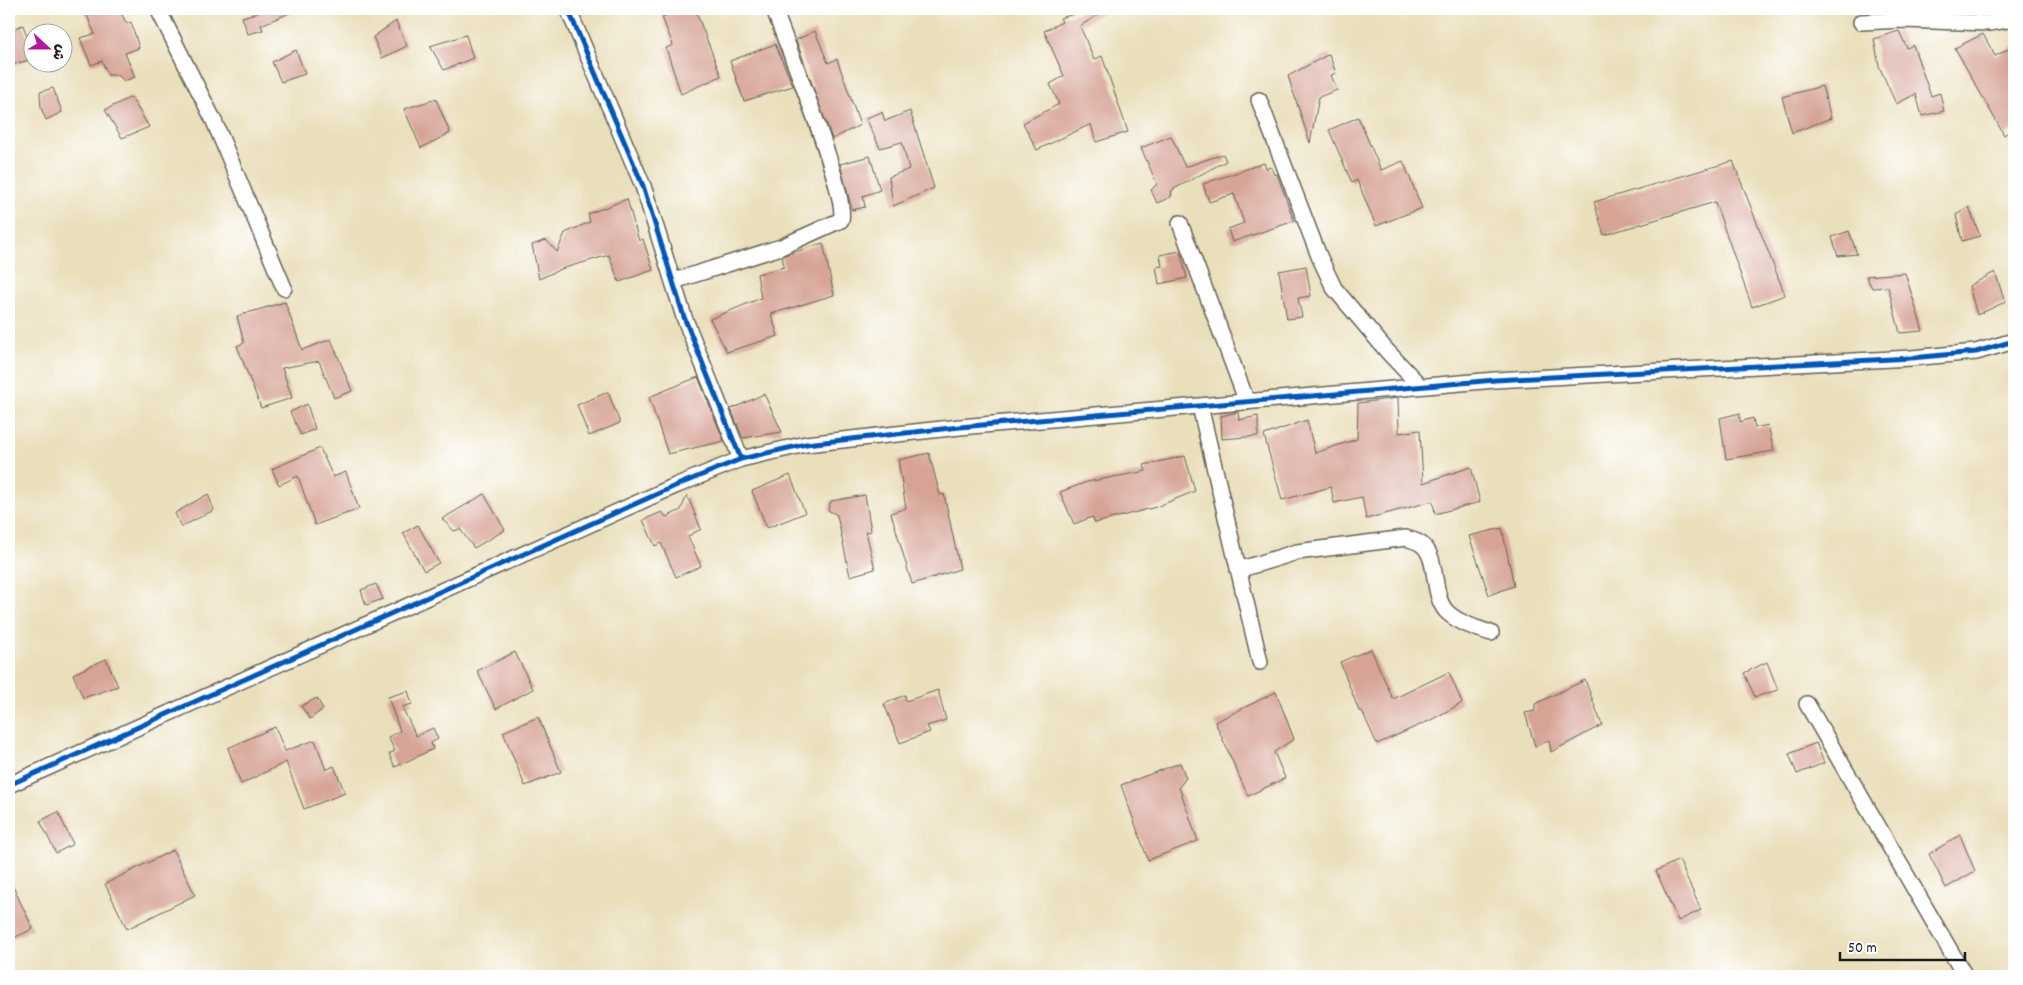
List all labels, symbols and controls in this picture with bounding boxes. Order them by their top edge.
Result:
north arrow [22,22,72,72]
text: ش [46,41,70,63]
scale bar [1840,930,1966,962]
text: 50 m [1848,938,1877,960]

